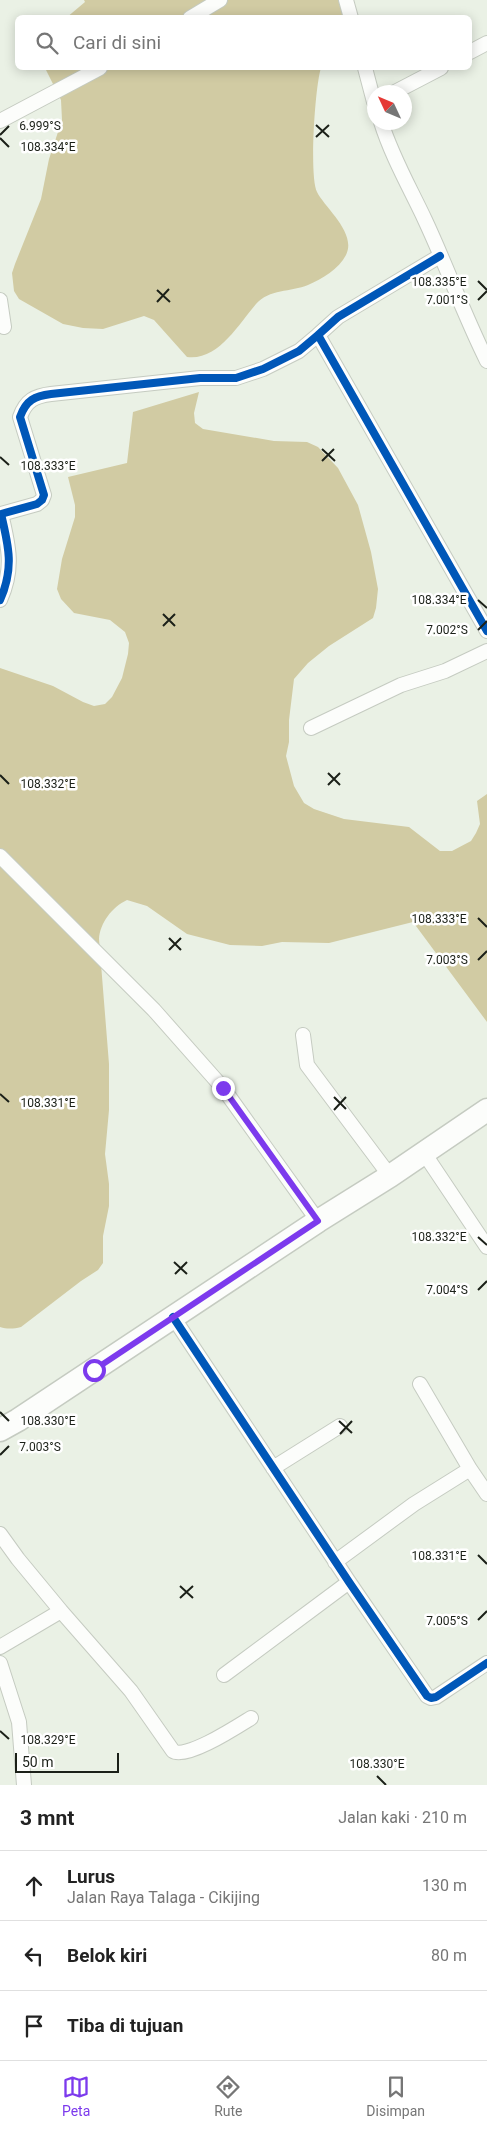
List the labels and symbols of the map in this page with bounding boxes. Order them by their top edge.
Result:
north arrow [367,85,412,130]
text: 6.999°S [19,119,61,133]
text: 108.334°E [21,140,76,154]
text: 108.335°E [412,275,467,289]
text: 7.001°S [426,293,468,307]
text: 108.333°E [21,459,76,473]
text: 108.334°E [412,593,467,607]
text: 7.002°S [426,623,468,637]
text: 108.332°E [21,777,76,791]
text: 108.333°E [412,912,467,926]
text: 7.003°S [426,953,468,967]
route end [212,1077,235,1100]
text: 108.331°E [21,1096,76,1110]
text: 108.332°E [412,1230,467,1244]
text: 7.004°S [426,1283,468,1297]
route start [83,1359,106,1382]
text: 108.330°E [21,1414,76,1428]
text: 7.003°S [19,1440,61,1454]
text: 108.331°E [412,1549,467,1563]
text: 7.005°S [426,1614,468,1628]
text: 108.329°E [21,1733,76,1747]
scale bar [15,1750,119,1773]
text: 108.330°E [350,1757,405,1771]

